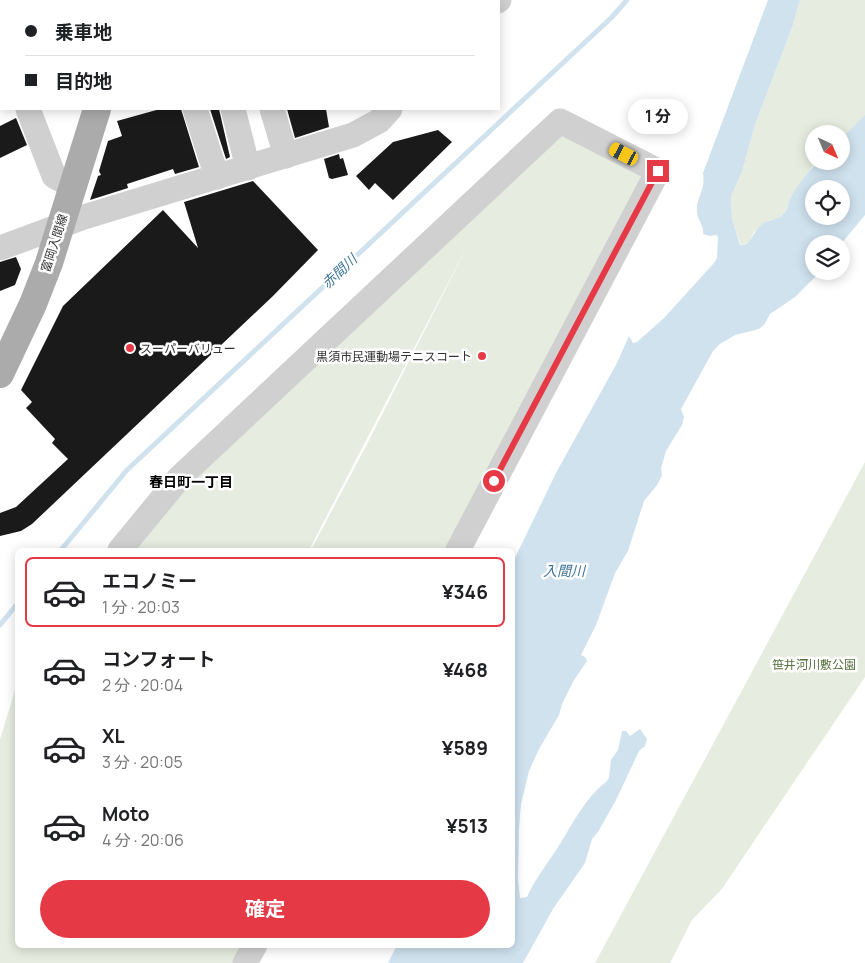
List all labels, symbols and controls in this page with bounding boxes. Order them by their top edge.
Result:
text: 乗車地 [55,19,112,45]
text: 目的地 [55,68,112,94]
callout: 1 分 [628,99,688,134]
text: 1 分 [645,105,671,127]
north arrow [805,125,850,170]
map controls [805,125,850,280]
car [607,141,640,167]
route end [647,160,669,182]
button: locate [805,180,850,225]
street label: 富岡入間線 [37,212,71,274]
button: layers [805,235,850,280]
water label: 赤間川 [317,248,362,292]
place label: スーパーバリュー [140,340,236,357]
marker: スーパーバリュー [124,342,136,354]
place label: 黒須市民運動場テニスコート [316,348,472,365]
marker: 黒須市民運動場テニスコート [476,350,488,362]
route start [483,470,505,492]
district label: 春日町一丁目 [149,472,233,491]
water label: 入間川 [543,561,587,580]
text: エコノミー [102,568,197,594]
icon: car [42,570,87,615]
text: ¥346 [442,579,488,605]
text: 1 分 · 20:03 [102,596,180,618]
text: コンフォート [102,646,215,672]
icon: car [42,648,87,693]
park label: 笹井河川敷公園 [772,656,856,673]
text: ¥468 [443,657,488,683]
text: 2 分 · 20:04 [102,674,183,696]
text: XL [102,723,125,749]
icon: car [42,726,87,771]
text: ¥589 [442,735,488,761]
text: 3 分 · 20:05 [102,751,183,773]
text: Moto [102,801,149,827]
icon: car [42,804,87,849]
text: ¥513 [446,813,488,839]
text: 4 分 · 20:06 [102,829,184,851]
button: 確定 [40,880,490,938]

